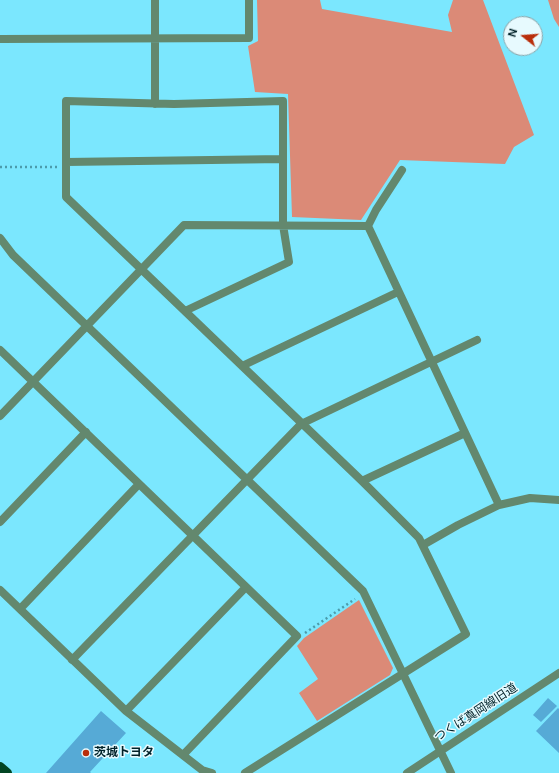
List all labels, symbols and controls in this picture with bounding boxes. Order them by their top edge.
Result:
north arrow [503,16,543,56]
text: N [505,27,520,39]
street label: つくば真岡線旧道 [432,681,520,745]
place label: 茨城トヨタ [94,746,154,760]
marker: 茨城トヨタ [81,748,91,758]

